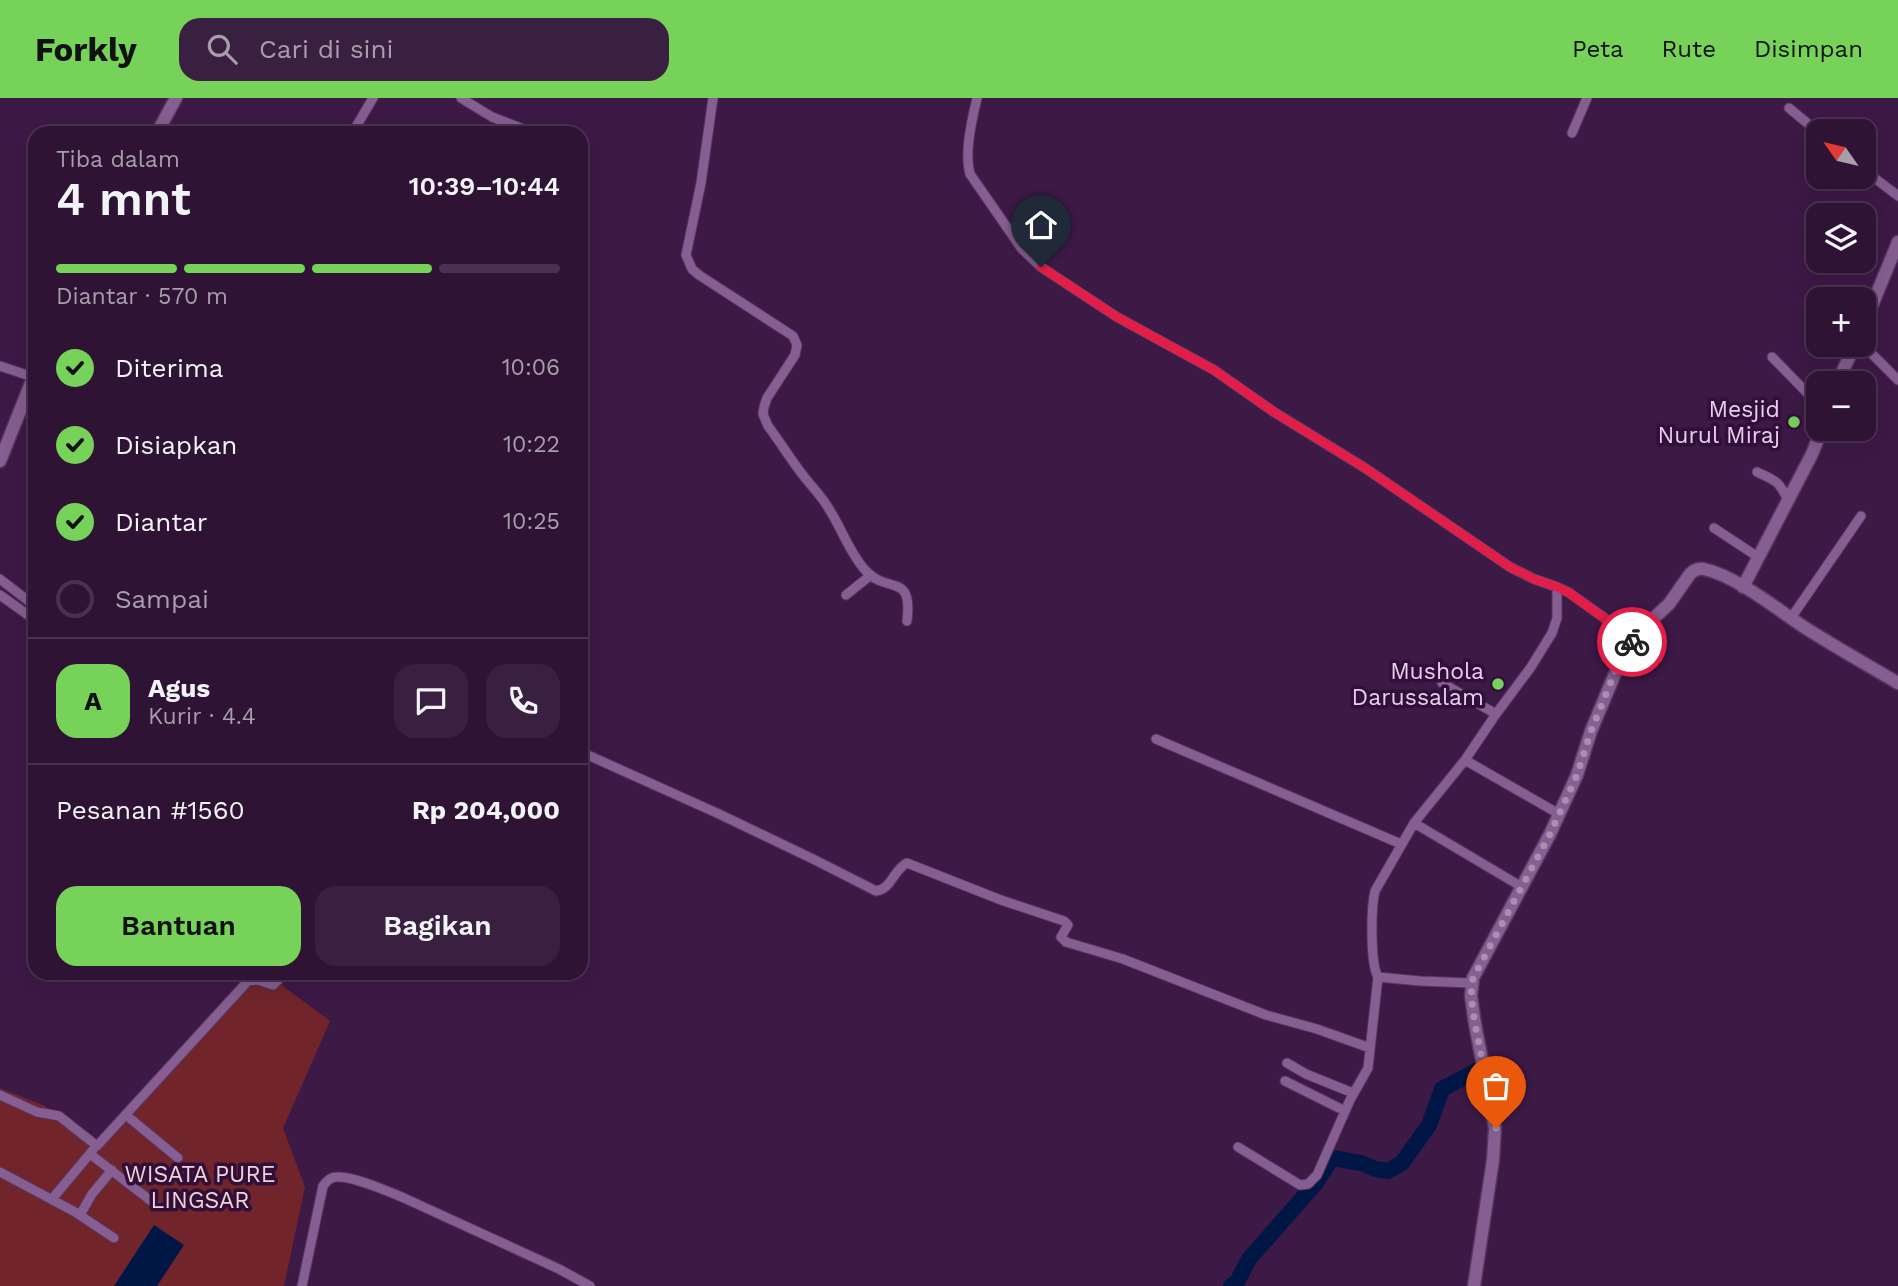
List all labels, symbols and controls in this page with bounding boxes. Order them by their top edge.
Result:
search box [179,18,669,81]
text: Forkly [35,30,137,69]
icon: search [203,30,241,68]
text: Cari di sini [259,34,394,64]
text: Peta [1572,35,1624,63]
text: Rute [1662,35,1716,63]
text: Disimpan [1754,35,1863,63]
north arrow [1806,119,1876,189]
map controls [1806,119,1876,441]
text: Tiba dalam [56,146,180,173]
text: 10:39–10:44 [409,171,560,201]
text: 4 mnt [56,172,191,226]
pin [1011,195,1071,267]
button: layers [1806,203,1876,273]
icon: home [1022,206,1060,244]
text: Diantar · 570 m [56,283,228,310]
button: + [1806,287,1876,357]
icon: check [56,349,94,387]
text: Diterima [115,353,223,383]
text: 10:06 [502,354,560,381]
button: − [1806,371,1876,441]
place label: Mesjid Nurul Miraj [1658,396,1780,449]
marker: Mesjid Nurul Miraj [1786,414,1802,430]
icon: check [56,426,94,464]
text: Disiapkan [115,430,237,460]
text: 10:22 [503,431,560,458]
icon: check [56,503,94,541]
text: Diantar [115,507,207,537]
text: 10:25 [503,508,560,535]
text: Sampai [115,584,209,614]
courier [1597,607,1667,677]
icon: bike [1613,623,1651,661]
place label: Mushola Darussalam [1352,658,1484,711]
button: chat [394,664,468,738]
button: phone [486,664,560,738]
text: Agus [148,673,210,703]
marker: Mushola Darussalam [1490,676,1506,692]
text: A [84,686,102,716]
text: Kurir · 4.4 [148,703,256,730]
text: Pesanan #1560 [56,795,245,825]
text: Rp 204,000 [412,795,560,825]
button: Bantuan [56,886,301,966]
button: Bagikan [315,886,560,966]
pin [1466,1056,1526,1128]
icon: bag [1477,1067,1515,1105]
park label: WISATA PURE LINGSAR [125,1161,275,1214]

